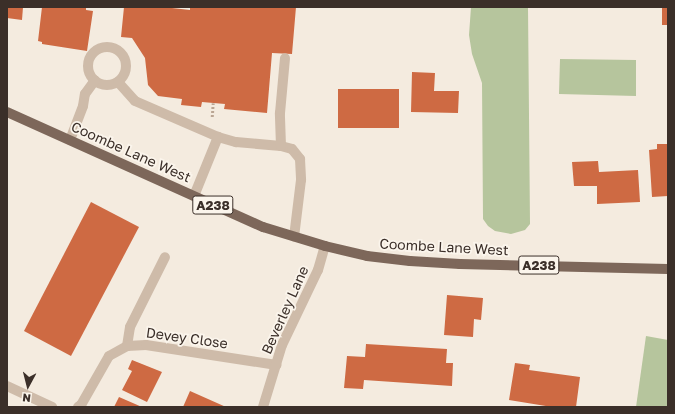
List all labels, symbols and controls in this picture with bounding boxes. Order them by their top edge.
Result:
street label: Coombe Lane West [69,118,193,186]
road number: A238 [192,194,234,216]
street label: Coombe Lane West [379,235,509,259]
road number: A238 [518,254,560,276]
street label: Beverley Lane [258,263,312,357]
street label: Devey Close [145,324,229,352]
north arrow [8,366,48,406]
text: N [22,391,31,405]

